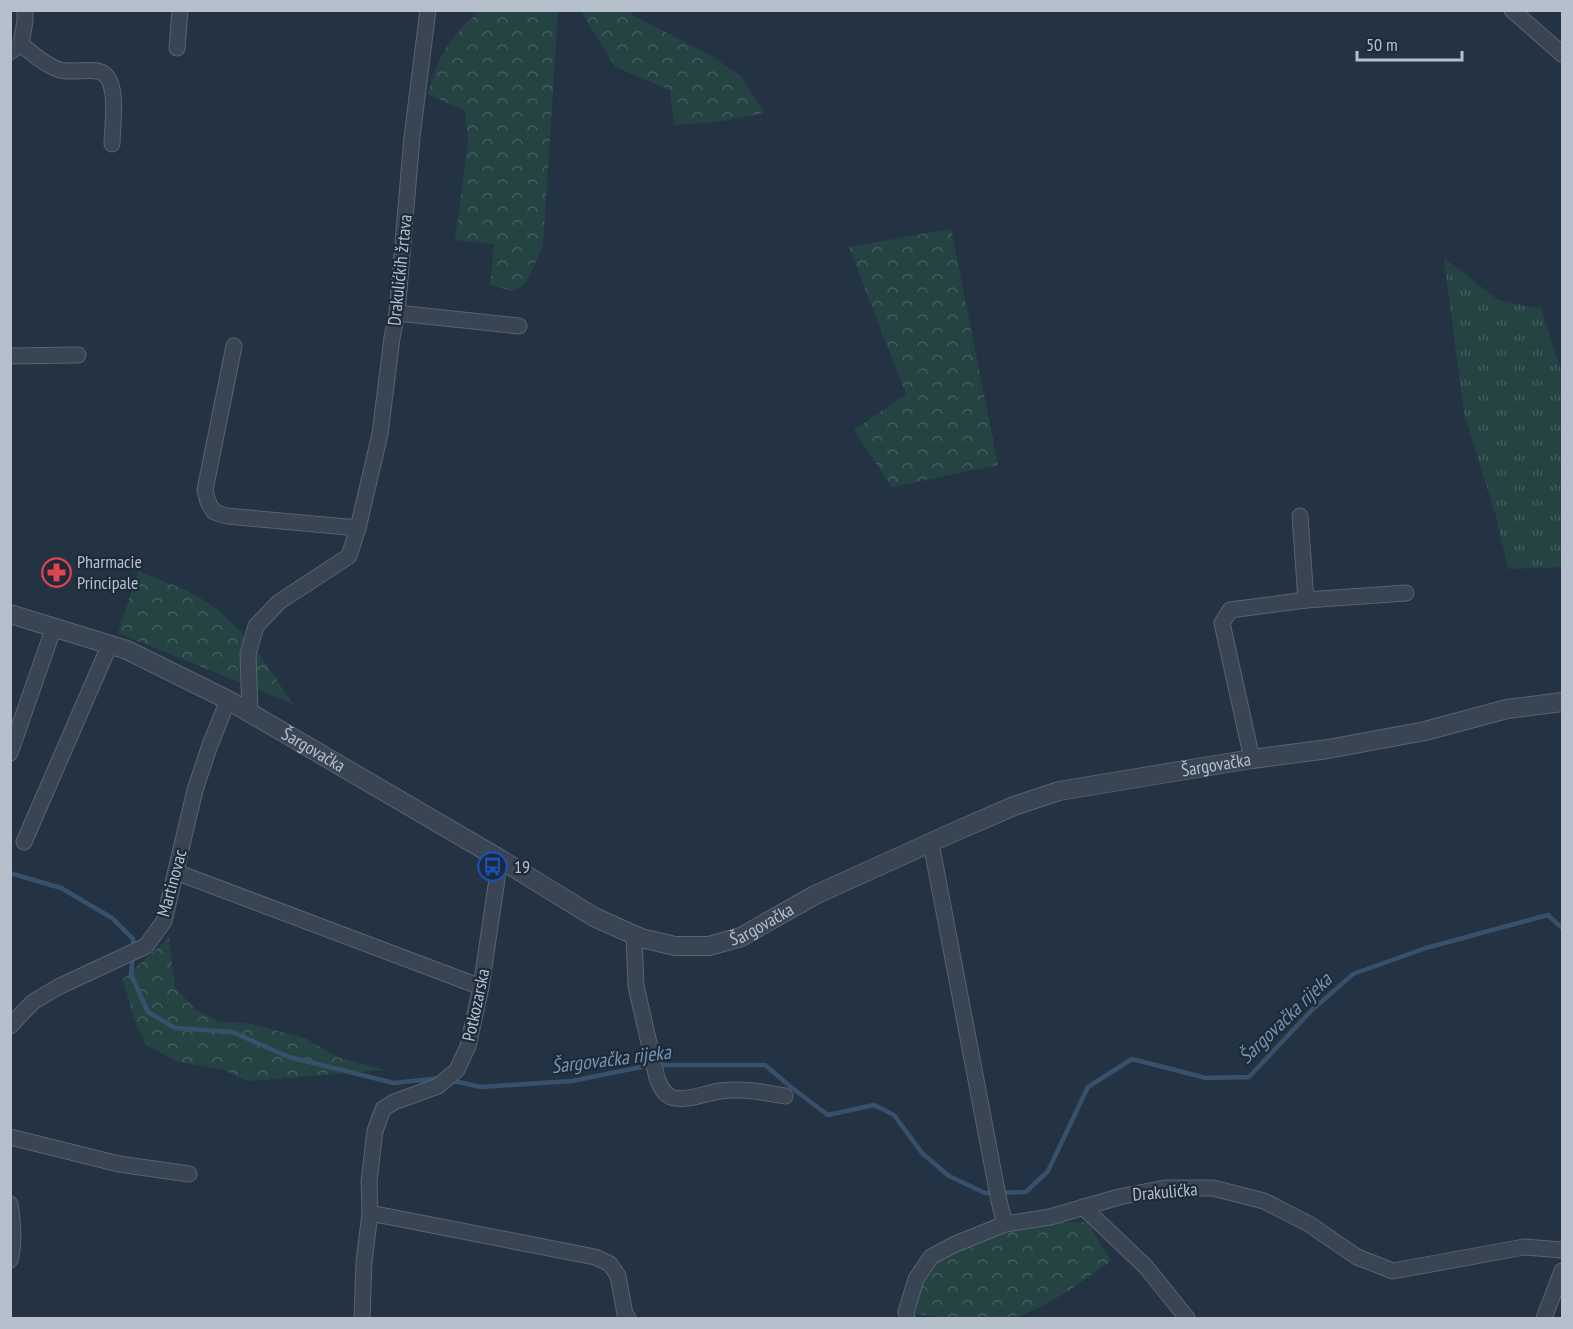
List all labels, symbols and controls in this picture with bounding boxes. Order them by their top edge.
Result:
scale bar [1357,24,1462,62]
text: 50 m [1366,33,1398,56]
street label: Drakulićkih žrtava [382,213,417,327]
place label: Pharmacie Principale [77,550,142,594]
pharmacy icon: Pharmacie Principale [40,556,72,588]
street label: Šargovačka [278,722,350,777]
street label: Šargovačka [1180,747,1252,782]
street label: Martinovac [151,846,192,919]
bus stop icon: 19 [477,851,509,883]
place label: 19 [514,855,530,878]
street label: Šargovačka [727,898,798,951]
water label: Šargovačka rijeka [1233,966,1338,1069]
street label: Potkozarska [457,967,494,1043]
water label: Šargovačka rijeka [550,1039,673,1079]
street label: Drakulićka [1132,1177,1198,1206]

